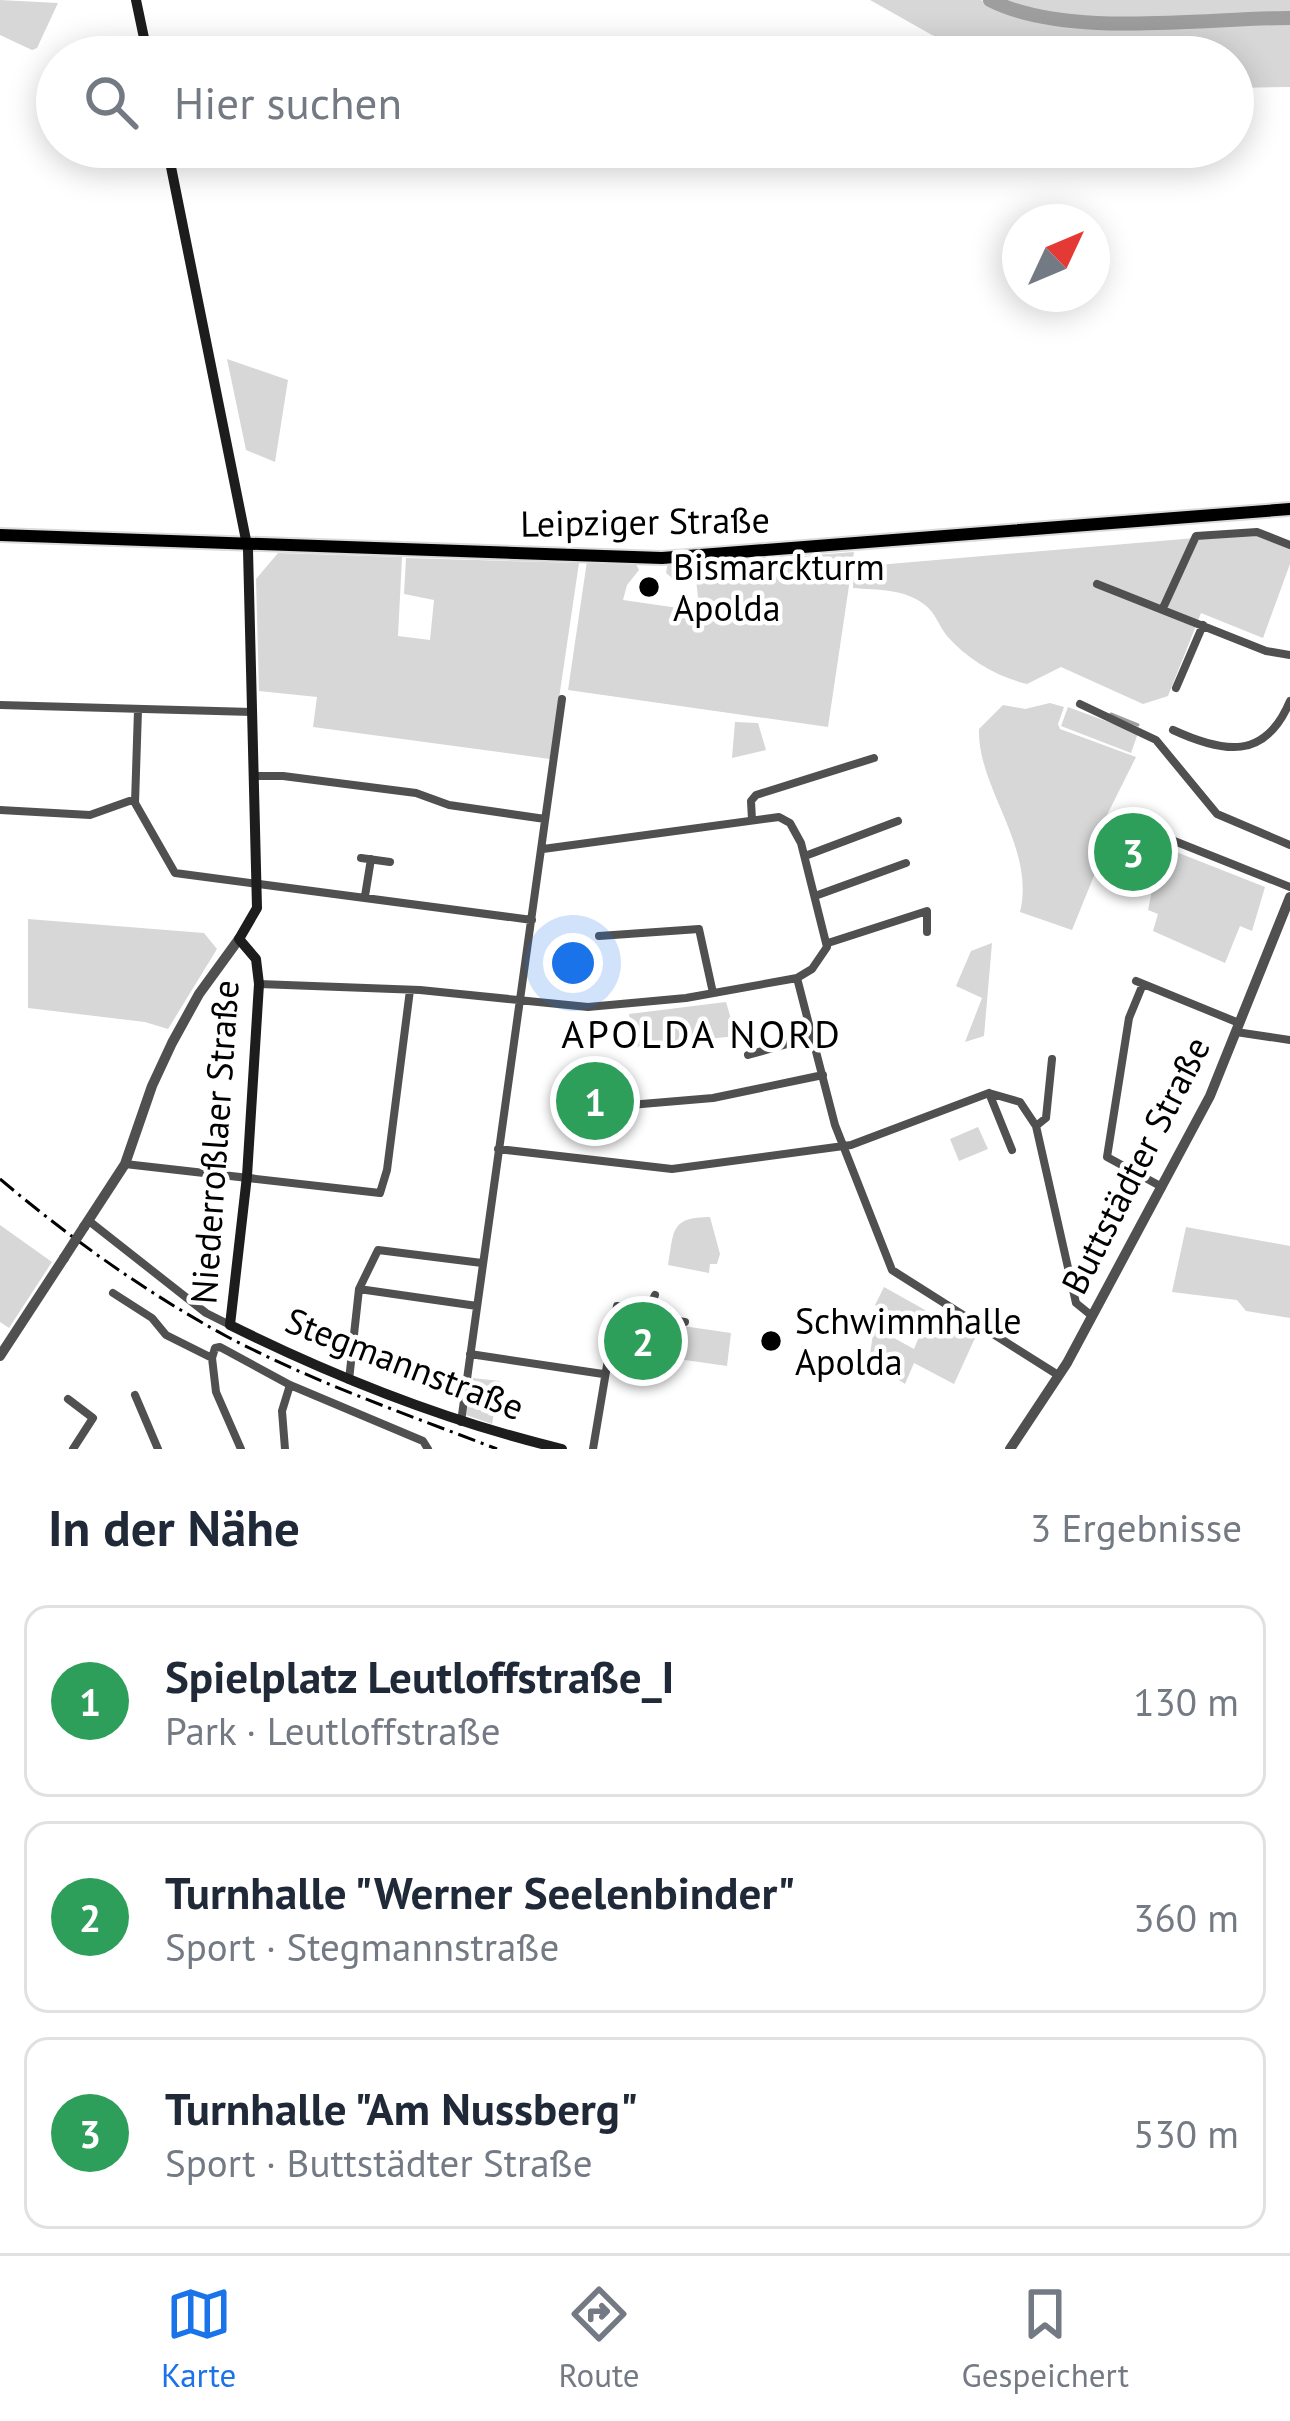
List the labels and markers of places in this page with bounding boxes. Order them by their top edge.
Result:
place label: Bismarckturm Apolda [673,543,885,631]
marker: Bismarckturm Apolda [636,574,662,600]
pin: 3 [1094,807,1172,897]
pin: 1 [556,1056,634,1146]
pin: 2 [604,1296,682,1386]
place label: Schwimmhalle Apolda [795,1297,1021,1385]
marker: Schwimmhalle Apolda [758,1328,784,1354]

